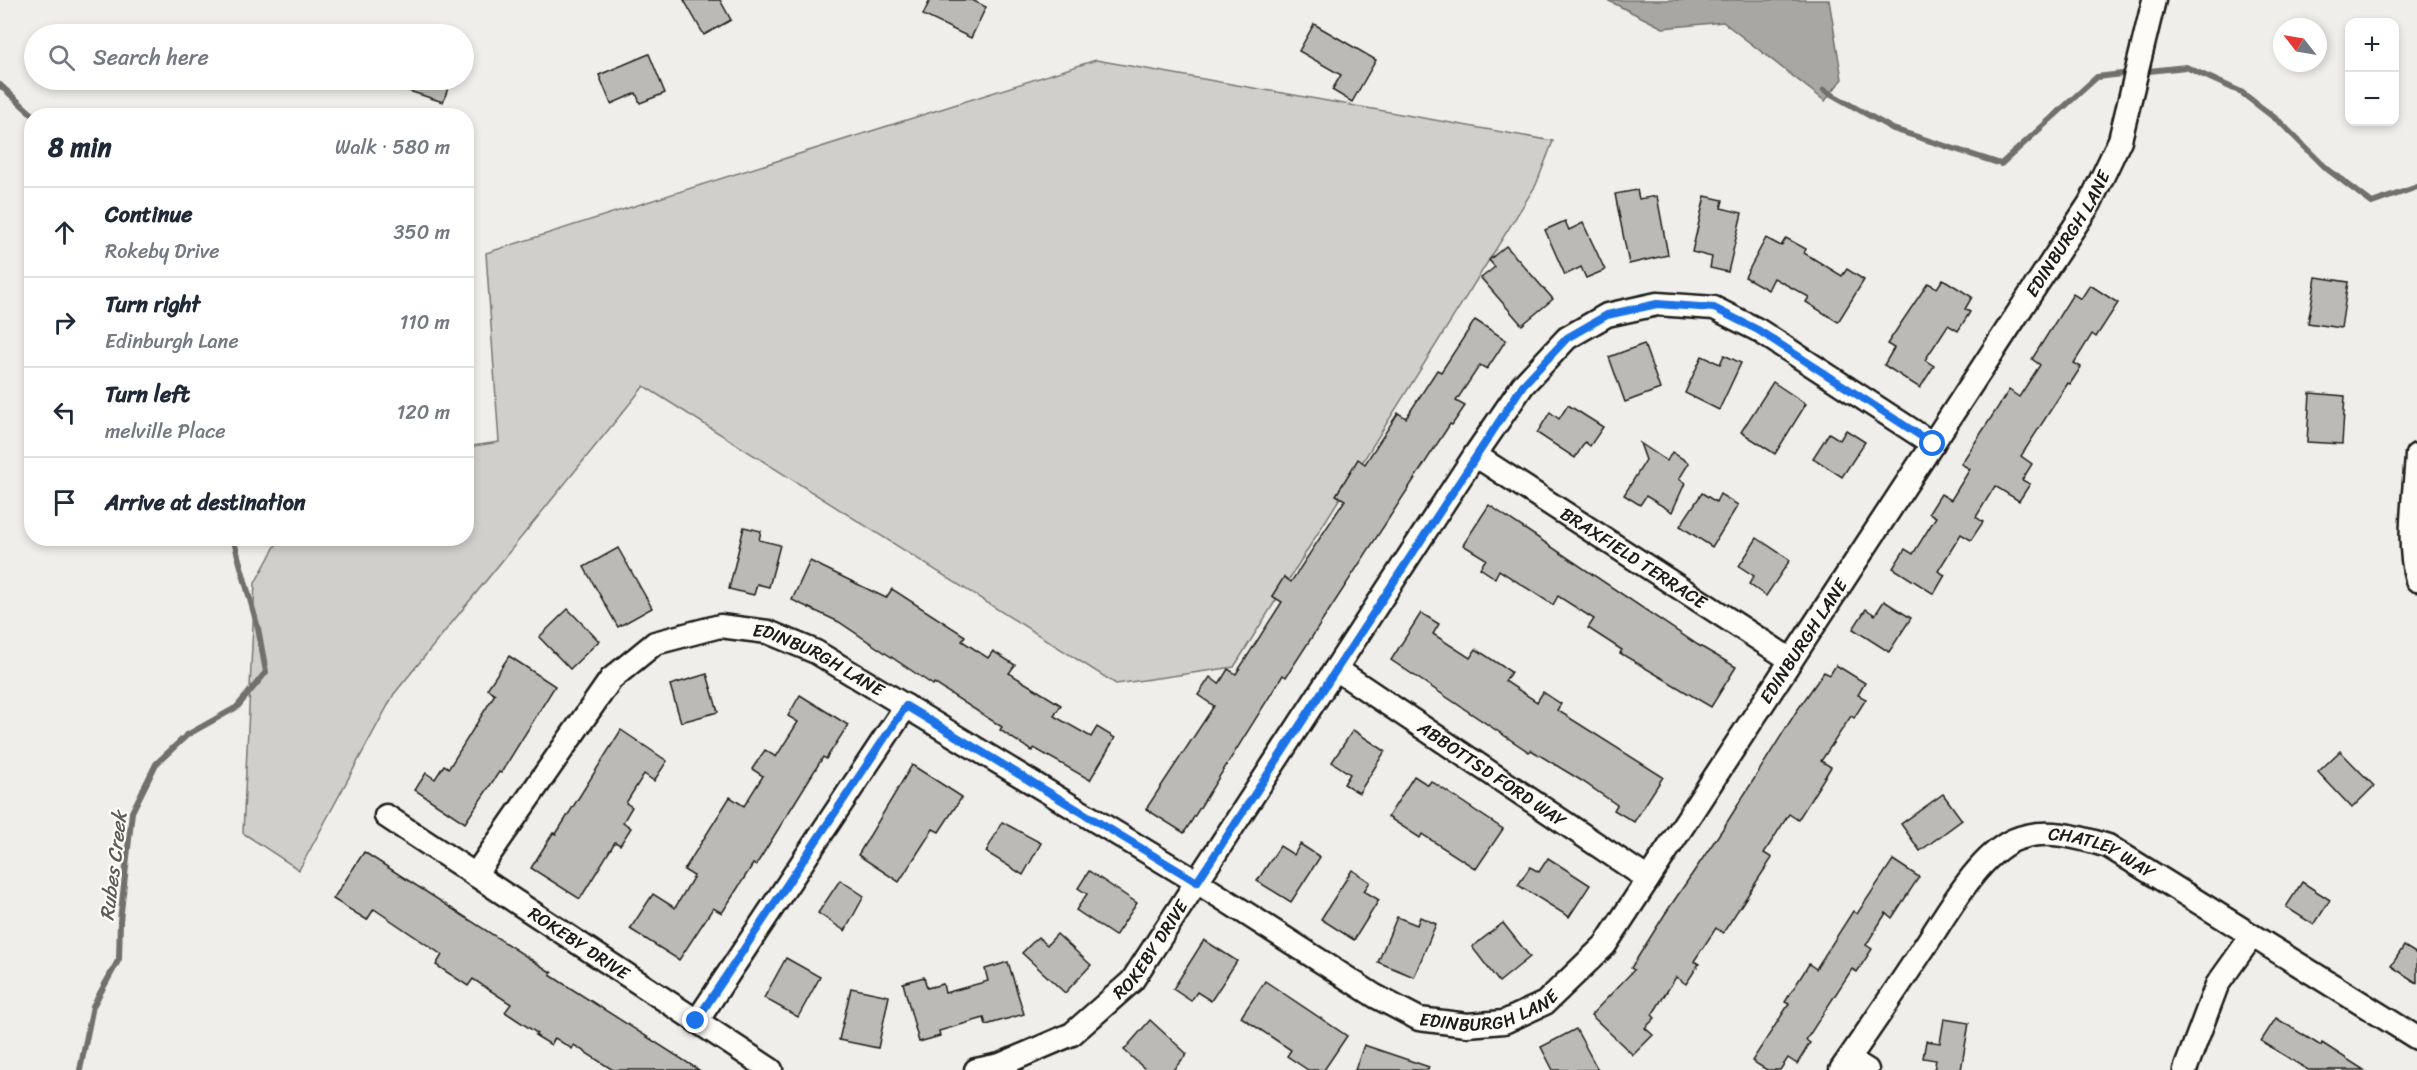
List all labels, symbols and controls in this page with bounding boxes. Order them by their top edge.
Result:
north arrow [2273,18,2327,72]
map controls [2345,18,2399,126]
button: + [2345,18,2399,72]
search box [24,24,474,90]
text: Search here [93,38,209,77]
icon: search [45,41,78,74]
button: − [2345,72,2399,126]
text: 8 min [48,124,112,170]
text: Walk · 580 m [335,130,450,165]
street label: EDINBURGH LANE [2017,164,2120,304]
text: Continue [105,195,193,234]
text: 350 m [394,215,450,250]
icon: ahead [48,216,81,249]
text: Rokeby Drive [105,234,220,269]
text: Turn right [105,285,200,324]
text: 110 m [400,305,450,340]
icon: right [48,306,81,339]
text: Edinburgh Lane [105,324,239,359]
text: Turn left [105,375,190,414]
text: 120 m [397,395,450,430]
icon: left [48,396,81,429]
text: melville Place [105,414,226,449]
route start [1919,430,1945,456]
text: Arrive at destination [105,483,306,522]
icon: arrive [48,486,81,519]
street label: BRAXFIELD TERRACE [1554,498,1714,618]
street label: EDINBURGH LANE [1751,571,1857,710]
street label: EDINBURGH LANE [751,614,891,706]
street label: ABBOTTSD FORD WAY [1410,712,1574,836]
water label: Rubes Creek [89,807,138,923]
street label: CHATLEY WAY [2047,818,2162,888]
street label: ROKEBY DRIVE [1105,893,1197,1008]
street label: ROKEBY DRIVE [521,898,637,989]
street label: EDINBURGH LANE [1418,981,1567,1041]
route end [682,1007,708,1033]

